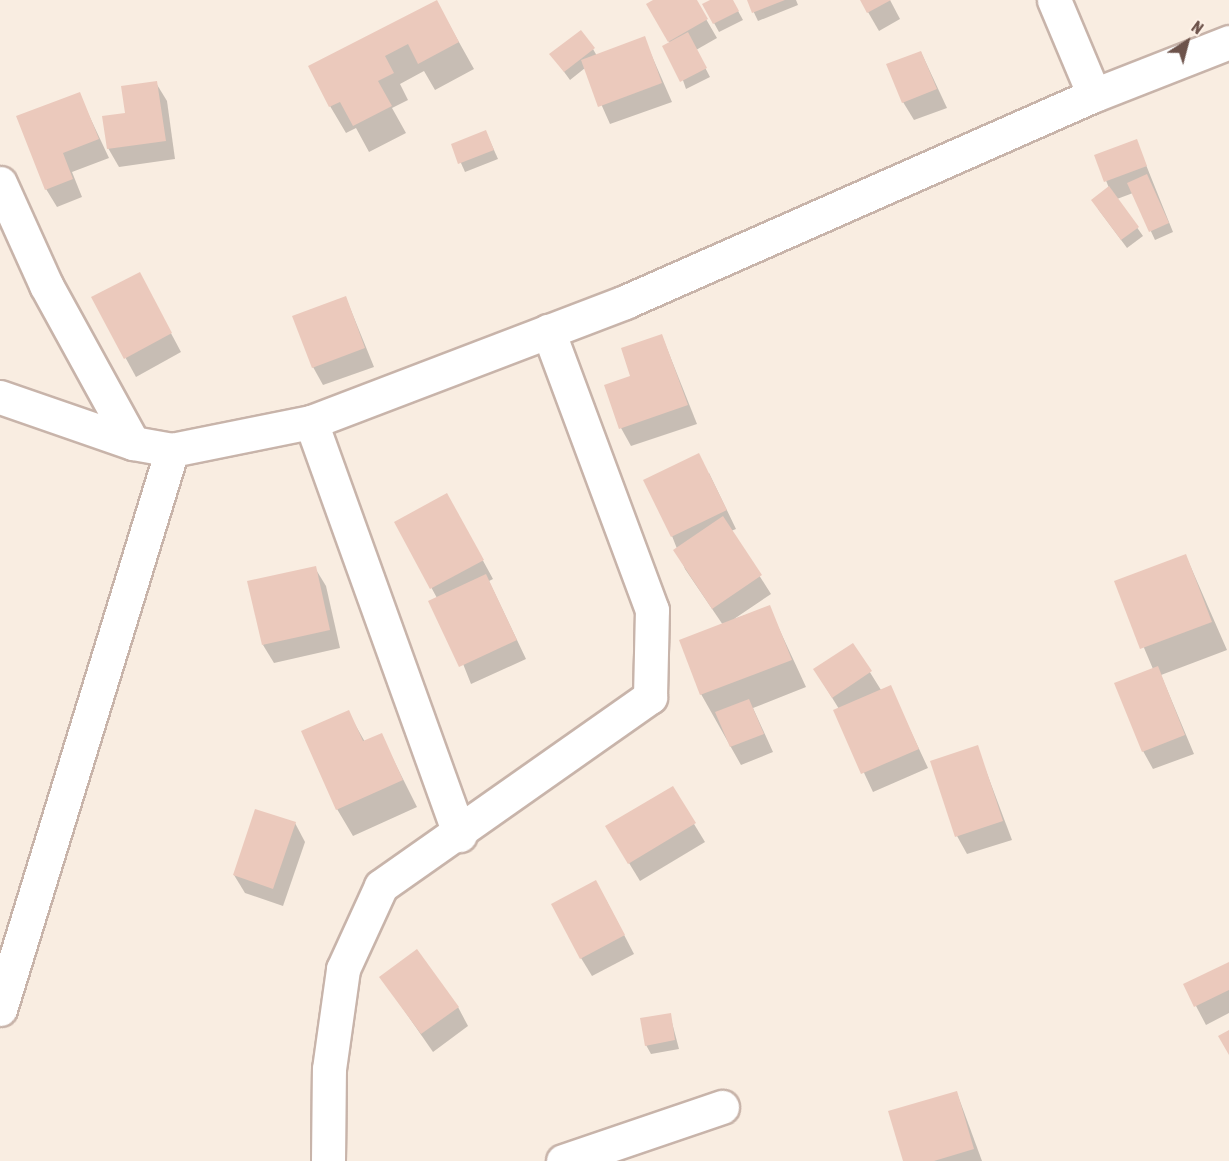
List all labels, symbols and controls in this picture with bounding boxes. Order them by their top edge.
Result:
north arrow [1157,12,1217,72]
text: N [1188,17,1207,37]

